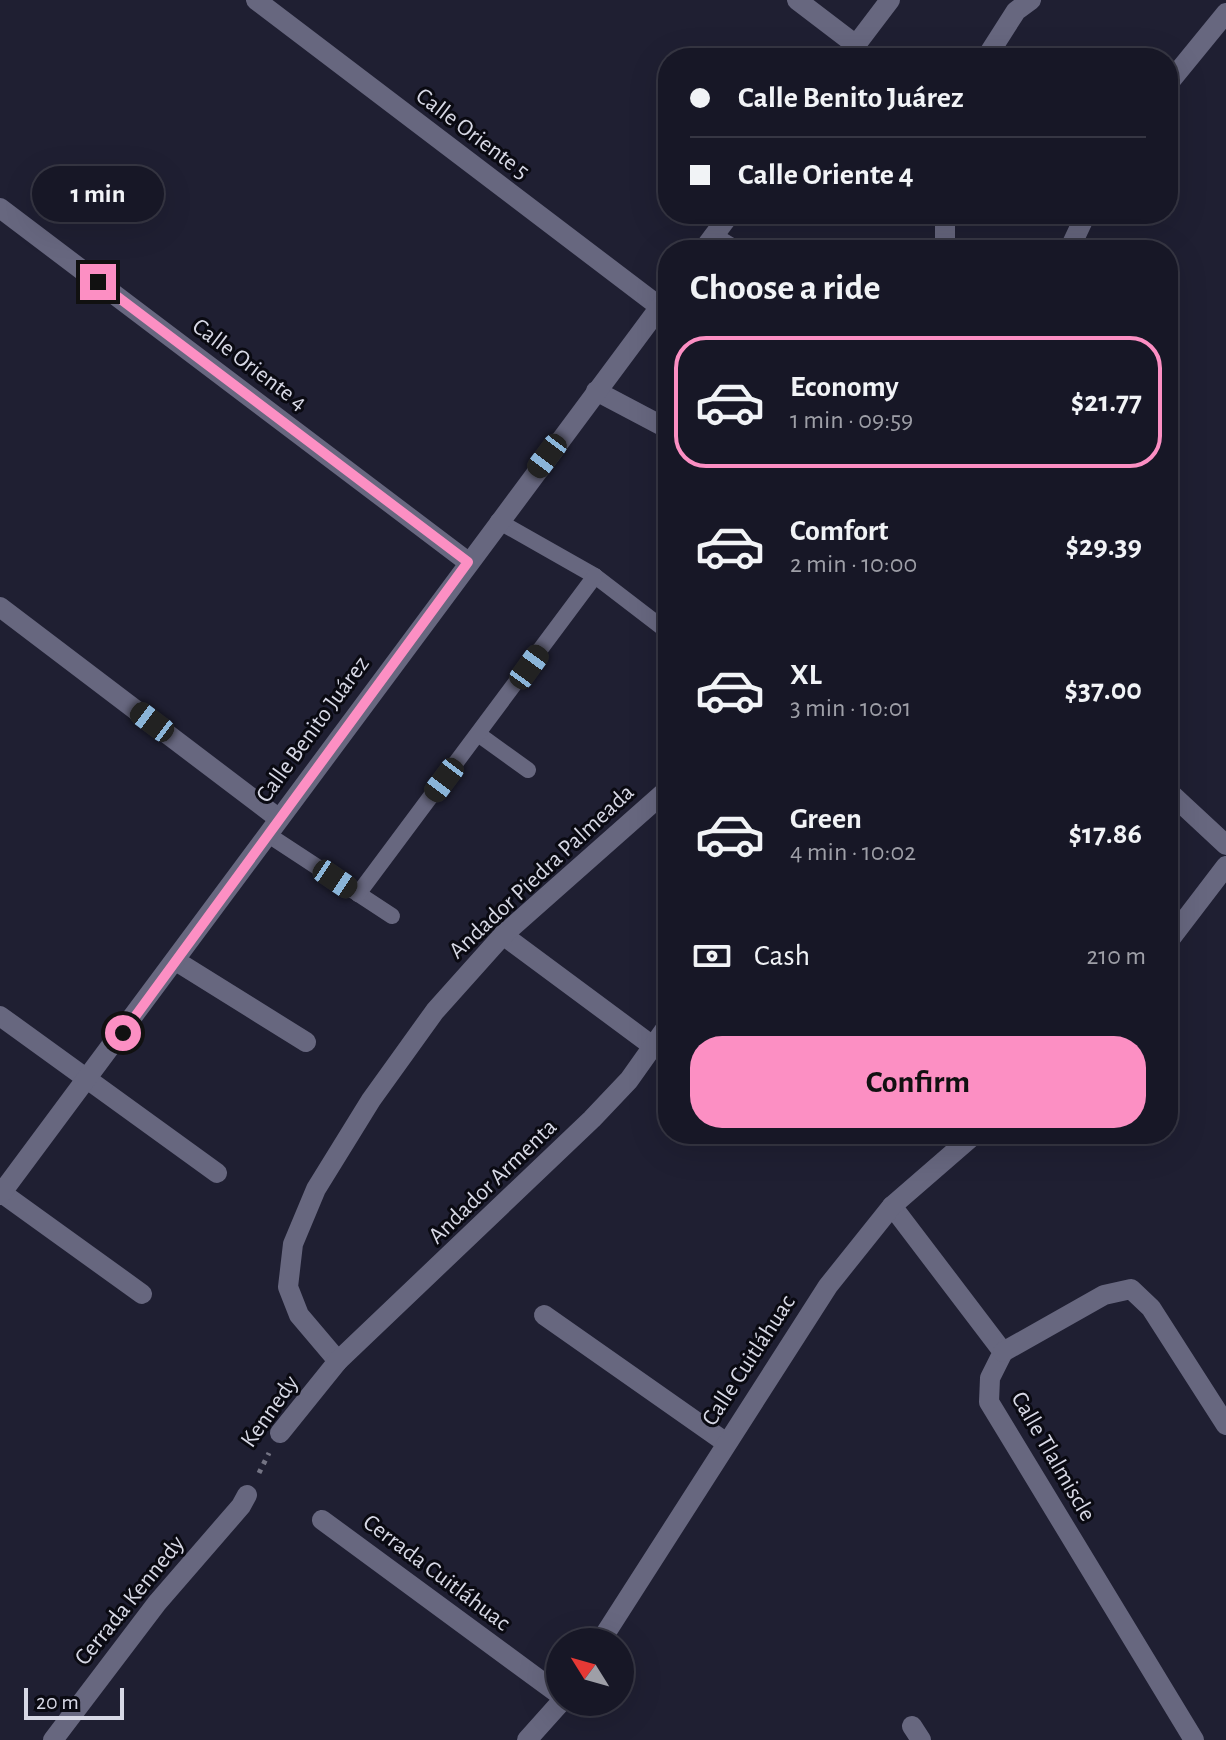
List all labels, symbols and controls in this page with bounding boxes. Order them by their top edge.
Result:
text: Calle Benito Juárez [738,83,964,113]
street label: Calle Oriente 5 [411,84,534,184]
text: Calle Oriente 4 [738,160,914,190]
callout: 1 min [32,166,164,222]
text: 1 min [71,181,125,207]
route end [80,264,116,300]
text: Choose a ride [690,270,880,306]
street label: Calle Oriente 4 [188,314,311,415]
icon: car [694,366,766,438]
text: Economy [790,372,899,402]
text: $21.77 [1071,387,1142,417]
text: 1 min · 09:59 [790,407,913,433]
car [523,430,571,482]
icon: car [694,510,766,582]
text: Comfort [790,516,889,546]
text: $29.39 [1066,531,1142,561]
text: 2 min · 10:00 [790,551,917,577]
car [505,641,553,693]
street label: Calle Benito Juárez [252,652,374,807]
icon: car [694,654,766,726]
text: XL [790,660,822,690]
text: $37.00 [1064,675,1142,705]
text: 3 min · 10:01 [790,695,911,721]
car [126,698,178,746]
car [420,754,468,806]
street label: Andador Piedra Palmeada [445,780,639,963]
icon: car [694,798,766,870]
text: Green [790,804,862,834]
text: $17.86 [1069,819,1142,849]
text: 4 min · 10:02 [790,839,916,865]
car [308,856,362,902]
icon: cash [690,934,734,978]
text: Cash [754,941,810,971]
text: 210 m [1086,943,1146,969]
route start [105,1015,141,1051]
button: Confirm [690,1036,1146,1128]
street label: Andador Armenta [424,1115,561,1249]
street label: Calle Cuitláhuac [698,1291,800,1430]
street label: Kennedy [237,1371,303,1452]
street label: Calle Tlalmiscle [1006,1388,1100,1525]
street label: Cerrada Cuitláhuac [359,1510,514,1636]
street label: Cerrada Kennedy [70,1531,189,1670]
north arrow [546,1628,634,1716]
map controls [546,1628,634,1716]
scale bar [24,1684,124,1720]
text: 20 m [36,1691,79,1713]

